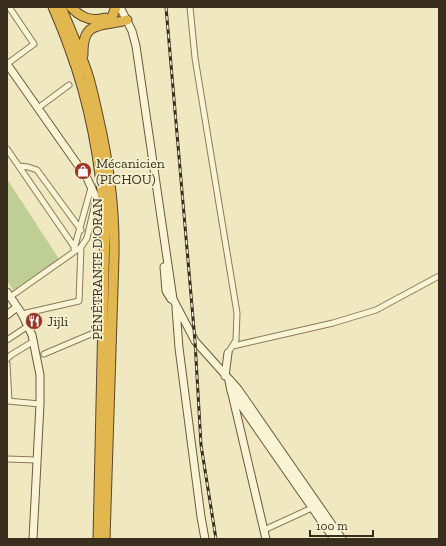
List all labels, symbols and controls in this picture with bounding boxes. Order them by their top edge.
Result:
place label: Mécanicien (PICHOU) [96,155,165,188]
shop icon: Mécanicien (PICHOU) [73,161,93,181]
street label: PÉNÉTRANTE D'ORAN [89,198,106,340]
restaurant icon: Jijli [24,311,44,331]
place label: Jijli [47,313,68,330]
scale bar [310,512,373,538]
text: 100 m [316,519,348,533]

